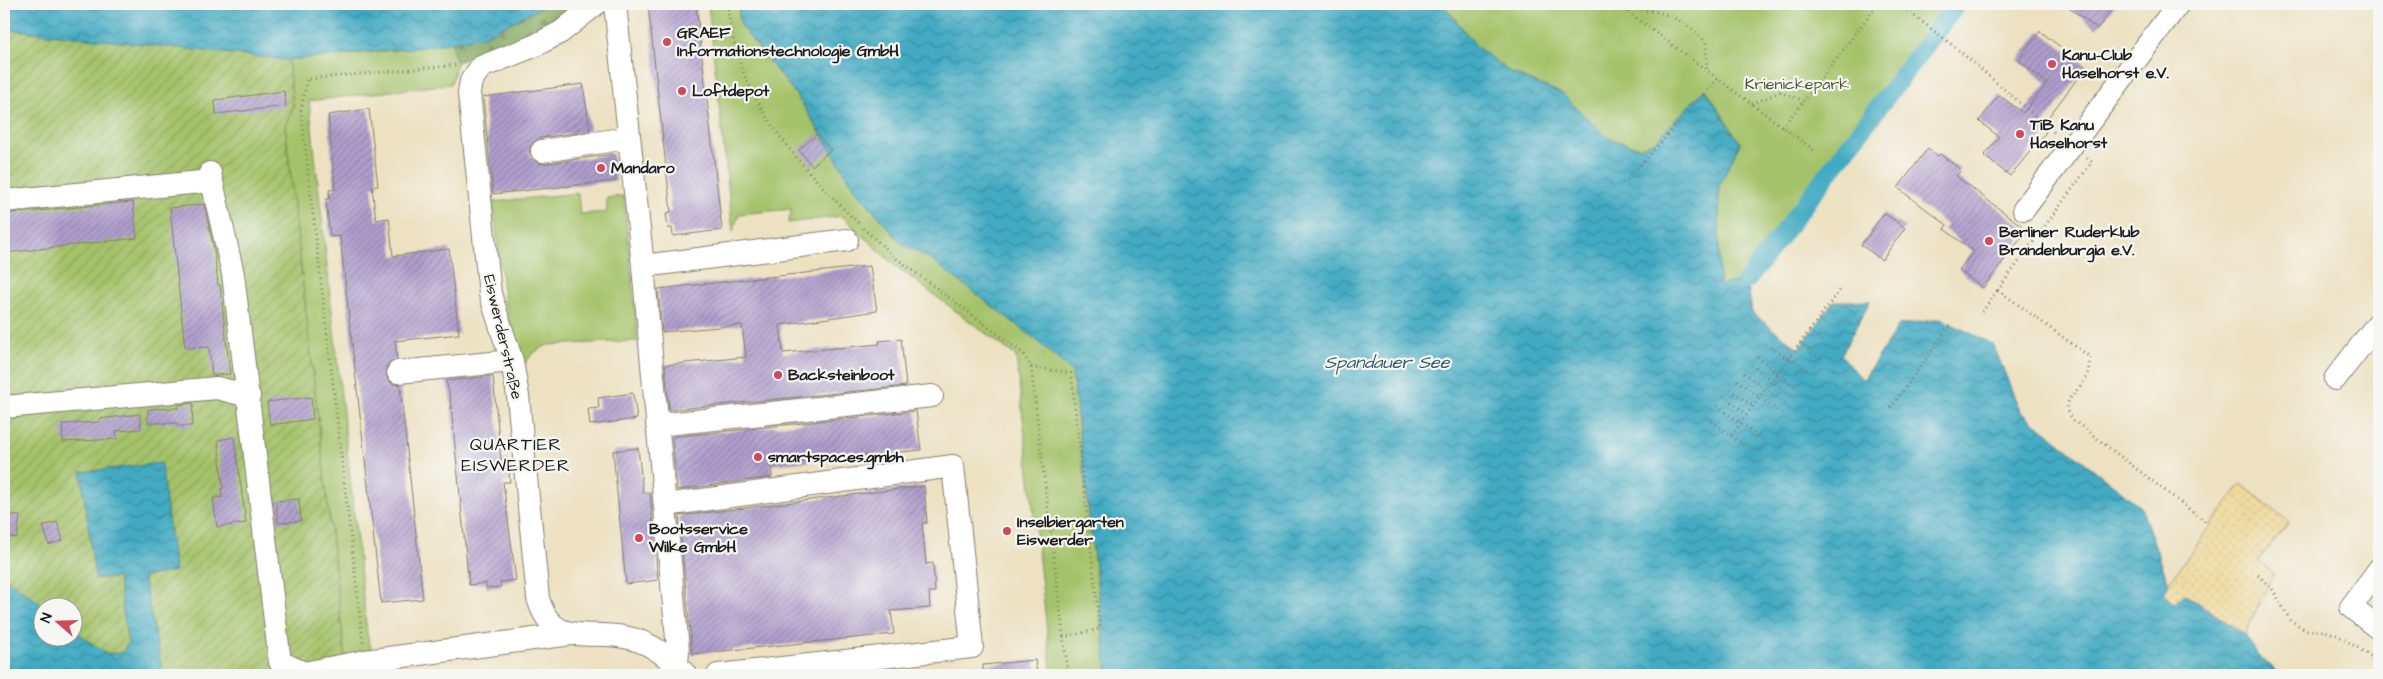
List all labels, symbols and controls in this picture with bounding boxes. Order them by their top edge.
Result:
place label: GRAEF Informationstechnologie GmbH [677,22,899,64]
marker: GRAEF Informationstechnologie GmbH [661,36,673,48]
place label: Kanu-Club Haselhorst e.V. [2062,44,2169,84]
marker: Kanu-Club Haselhorst e.V. [2046,58,2058,70]
park label: Krienickepark [1745,73,1849,95]
place label: Loftdepot [692,80,770,102]
marker: Loftdepot [676,85,688,97]
place label: TiB Kanu Haselhorst [2029,114,2108,154]
marker: TiB Kanu Haselhorst [2014,128,2026,140]
place label: Mandaro [611,157,676,179]
marker: Mandaro [595,162,607,174]
place label: Berliner Ruderklub Brandenburgia e.V. [1999,221,2139,263]
marker: Berliner Ruderklub Brandenburgia e.V. [1983,235,1995,247]
street label: Eiswerderstraße [478,272,528,402]
water label: Spandauer See [1324,350,1451,375]
place label: Backsteinboot [788,364,895,386]
marker: Backsteinboot [772,369,784,381]
district label: QUARTIER EISWERDER [461,432,571,478]
place label: smartspaces.gmbh [768,446,905,470]
marker: smartspaces.gmbh [752,451,764,463]
place label: Inselbiergarten Eiswerder [1017,511,1124,551]
place label: Bootsservice Wilke GmbH [648,518,748,558]
marker: Inselbiergarten Eiswerder [1001,525,1013,537]
marker: Bootsservice Wilke GmbH [633,532,645,544]
north arrow [32,596,82,646]
text: N [36,610,58,625]

